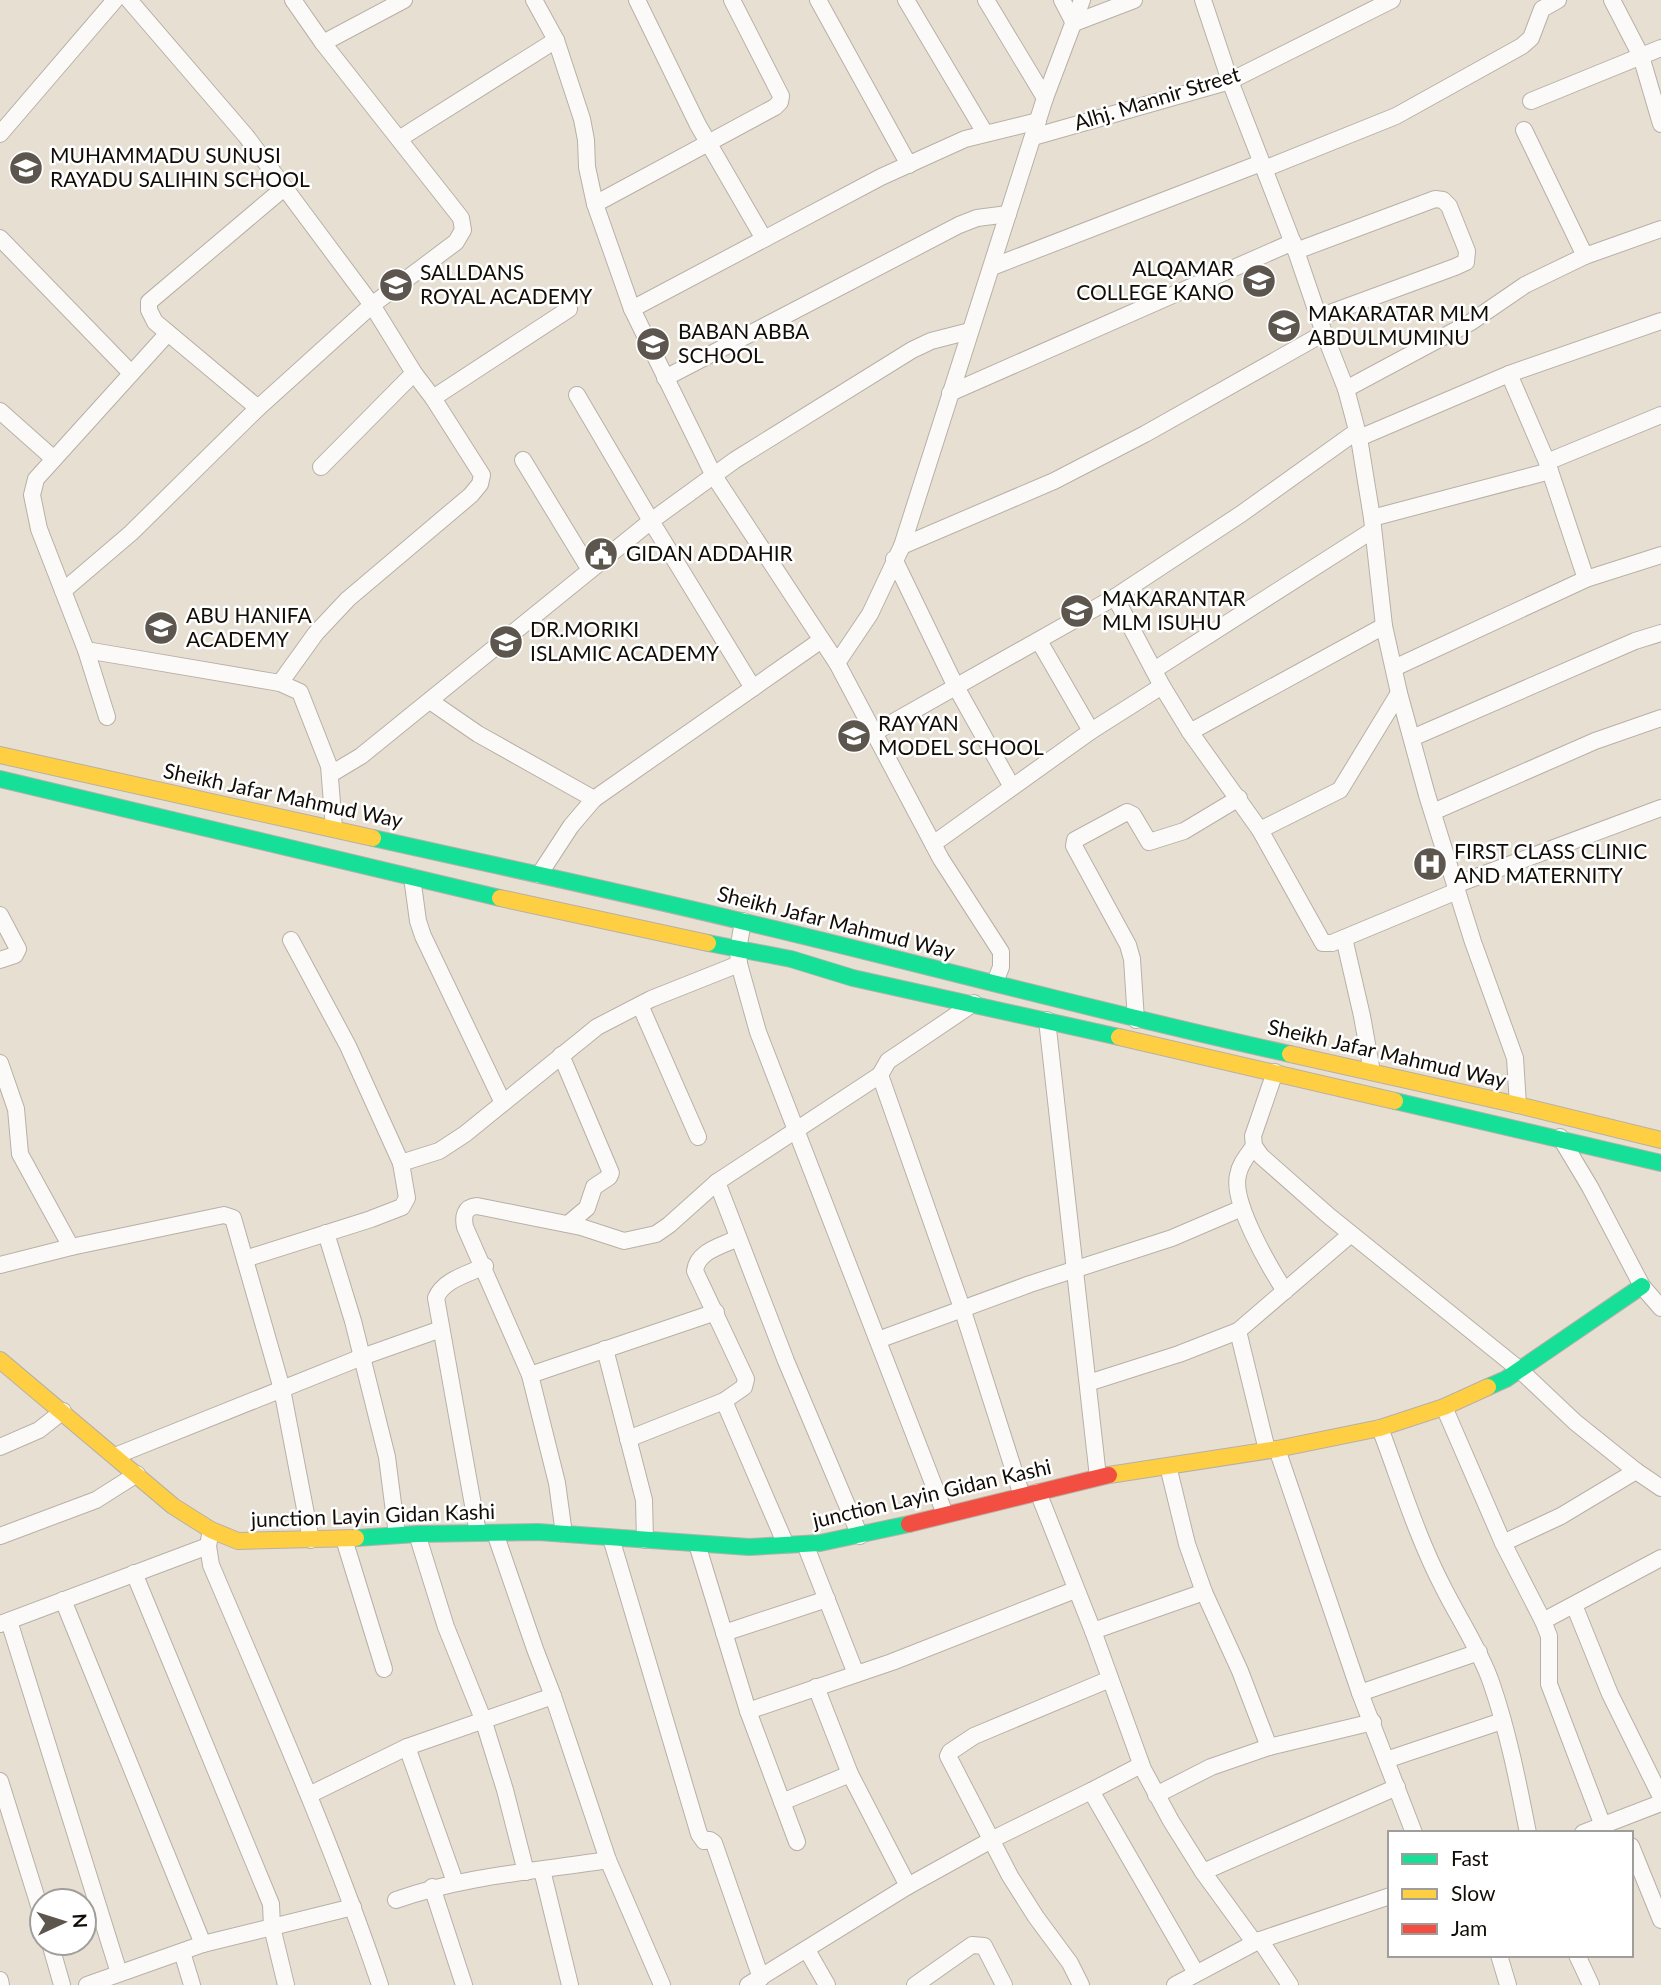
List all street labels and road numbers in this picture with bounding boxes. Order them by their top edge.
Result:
street label: Alhj. Mannir Street [1071,60,1243,135]
street label: Sheikh Jafar Mahmud Way [161,757,405,832]
street label: Sheikh Jafar Mahmud Way [715,880,958,963]
street label: Sheikh Jafar Mahmud Way [1266,1013,1509,1092]
street label: junction Layin Gidan Kashi [809,1453,1053,1532]
street label: junction Layin Gidan Kashi [250,1498,495,1531]

